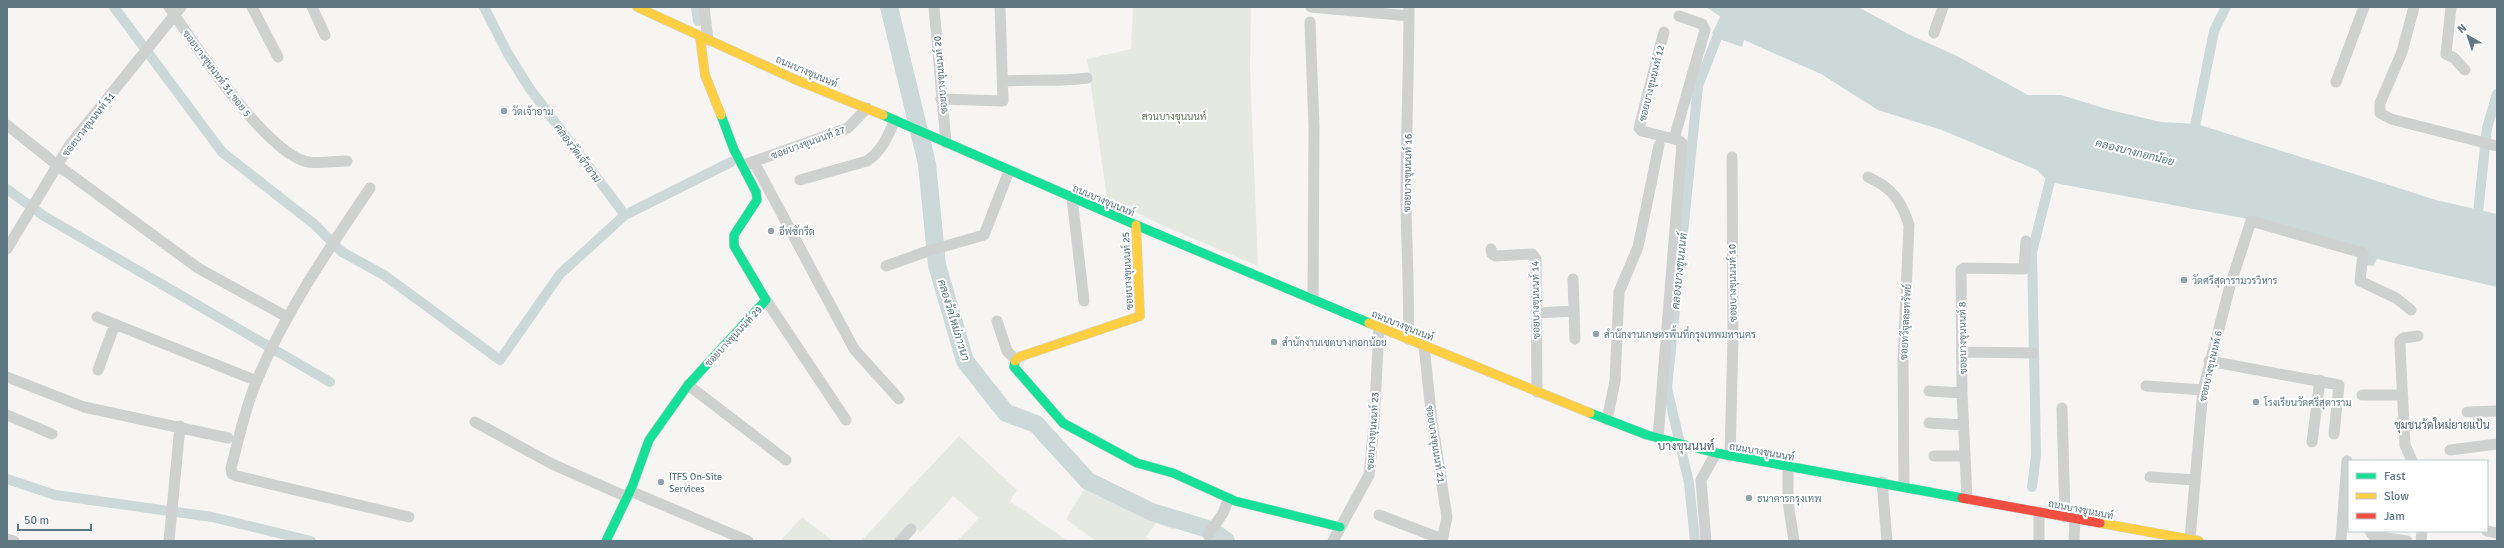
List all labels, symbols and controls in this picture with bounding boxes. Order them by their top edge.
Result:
north arrow [2448,16,2488,56]
text: N [2455,21,2469,36]
street label: ซอยบางขุนนนท์ 31 ซอย 5 [179,27,254,120]
street label: ซอยบางขุนนนท์ 20 [930,35,951,115]
street label: ซอยบางขุนนนท์ 12 [1635,43,1668,123]
street label: ถนนบางขุนนนท์ [773,52,840,91]
street label: ซอยบางขุนนนท์ 31 [58,89,118,160]
place label: วัดเจ้าอาม [512,105,553,118]
marker: วัดเจ้าอาม [499,106,509,116]
park label: สวนบางขุนนนท์ [1142,109,1206,124]
water label: คลองวัดเจ้าอาม [551,121,605,185]
street label: ซอยบางขุนนนท์ 27 [769,122,847,163]
street label: ซอยบางขุนนนท์ 16 [1399,134,1416,212]
water label: คลองบางกอกน้อย [2094,135,2177,169]
street label: ถนนบางขุนนนท์ [1070,181,1137,220]
place label: อีฟซักรีด [779,225,815,238]
marker: อีฟซักรีด [766,226,776,236]
water label: คลองบางขุนนนท์ [1667,230,1692,310]
street label: ซอยบางขุนนนท์ 25 [1118,232,1137,310]
street label: ซอยบางขุนนนท์ 10 [1724,244,1741,322]
street label: ซอยบางขุนนนท์ 14 [1527,260,1544,339]
place label: วัดศรีสุดารามวรวิหาร [2192,274,2278,288]
marker: วัดศรีสุดารามวรวิหาร [2179,275,2189,285]
water label: คลองวัดใหม่ภาวนา [935,277,974,363]
street label: ซอยทวีจุลละทรัพย์ [1896,284,1915,361]
street label: ซอยบางขุนนนท์ 8 [1954,301,1971,375]
street label: ซอยบางขุนนนท์ 29 [701,303,766,370]
street label: ถนนบางขุนนนท์ [1369,306,1436,345]
place label: สำนักงานเกษตรพื้นที่กรุงเทพมหานคร [1604,325,1756,342]
marker: สำนักงานเกษตรพื้นที่กรุงเทพมหานคร [1591,329,1601,339]
street label: ซอยบางขุนนนท์ 6 [2195,329,2226,403]
place label: สำนักงานเขตบางกอกน้อย [1282,336,1387,349]
marker: สำนักงานเขตบางกอกน้อย [1269,337,1279,347]
street label: ซอยบางขุนนนท์ 23 [1362,391,1383,471]
place label: โรงเรียนวัดศรีสุดาราม [2263,396,2352,410]
marker: โรงเรียนวัดศรีสุดาราม [2251,397,2261,407]
street label: ซอยบางขุนนนท์ 21 [1422,404,1449,484]
district label: ชุมชนวัดใหม่ยายแป้น [2394,417,2490,434]
district label: บางขุนนนท์ [1658,438,1714,455]
street label: ถนนบางขุนนนท์ [1728,438,1796,465]
legend [2348,460,2488,532]
text: Fast [2384,469,2405,484]
place label: ITFS On-Site Services [669,471,722,495]
marker: ITFS On-Site Services [656,477,666,487]
text: Slow [2384,489,2409,504]
marker: ธนาคารกรุงเทพ [1744,493,1754,503]
place label: ธนาคารกรุงเทพ [1757,493,1821,506]
street label: ถนนบางขุนนนท์ [2047,496,2115,523]
scale bar [18,506,91,532]
text: Jam [2384,509,2405,524]
text: 50 m [24,513,49,528]

